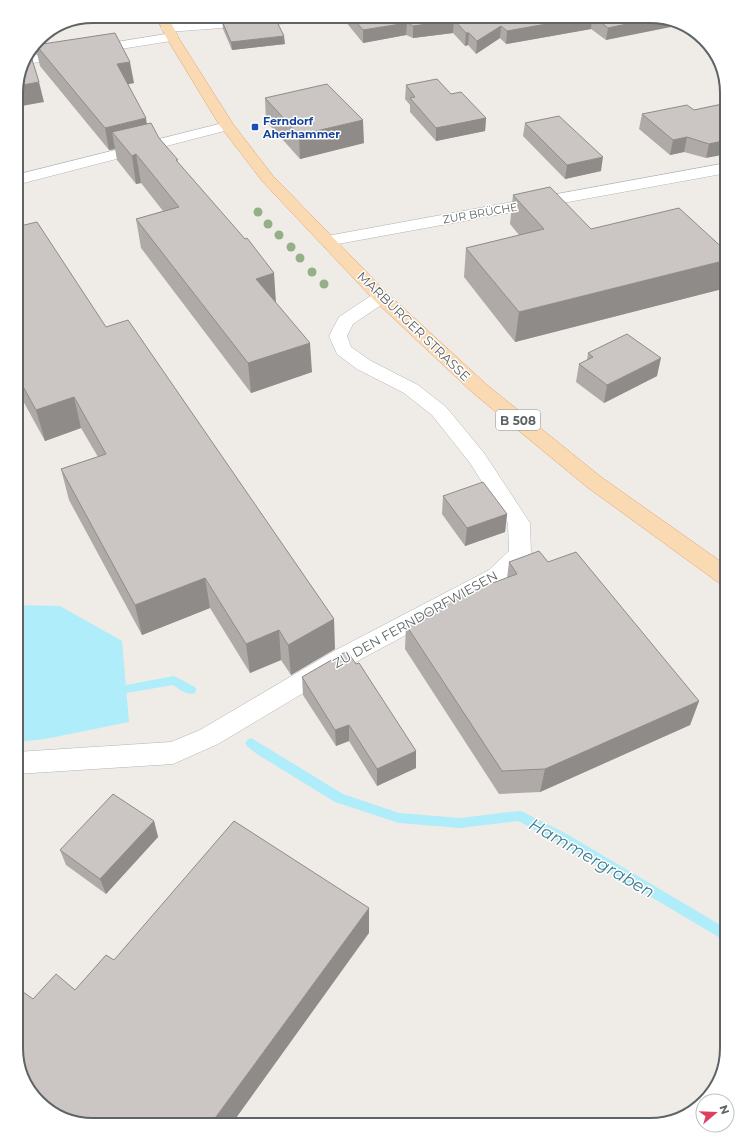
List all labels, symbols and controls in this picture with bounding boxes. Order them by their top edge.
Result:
place label: Ferndorf Aherhammer [262,114,340,141]
marker: Ferndorf Aherhammer [250,122,260,132]
street label: ZUR BRÜCHE [441,200,519,226]
street label: MARBURGER STRASSE [354,268,474,384]
road number: B 508 [496,410,540,430]
street label: ZU DEN FERNDORFWIESEN [330,567,500,671]
water label: Hammergraben [526,814,658,902]
north arrow [695,1093,735,1133]
text: N [716,1103,733,1116]

